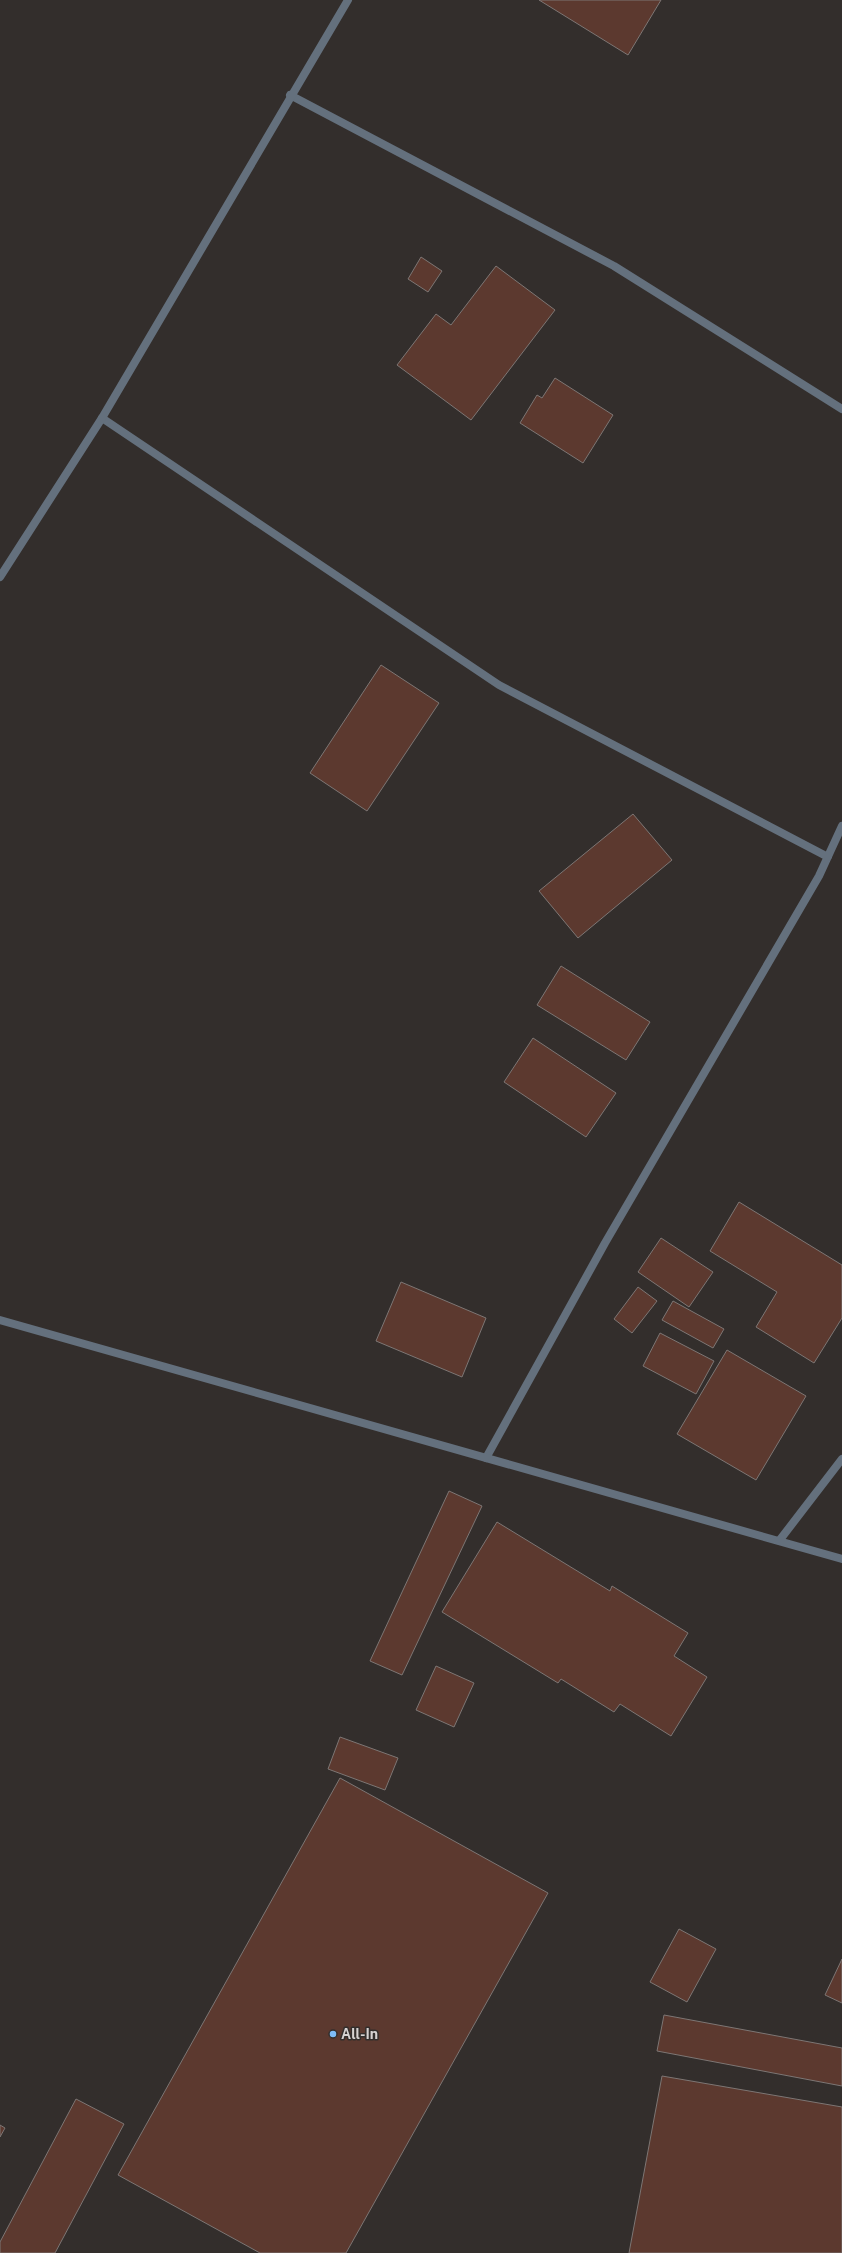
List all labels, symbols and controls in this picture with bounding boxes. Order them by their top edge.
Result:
place label: All-In [341,2026,378,2042]
marker: All-In [328,2029,338,2039]

